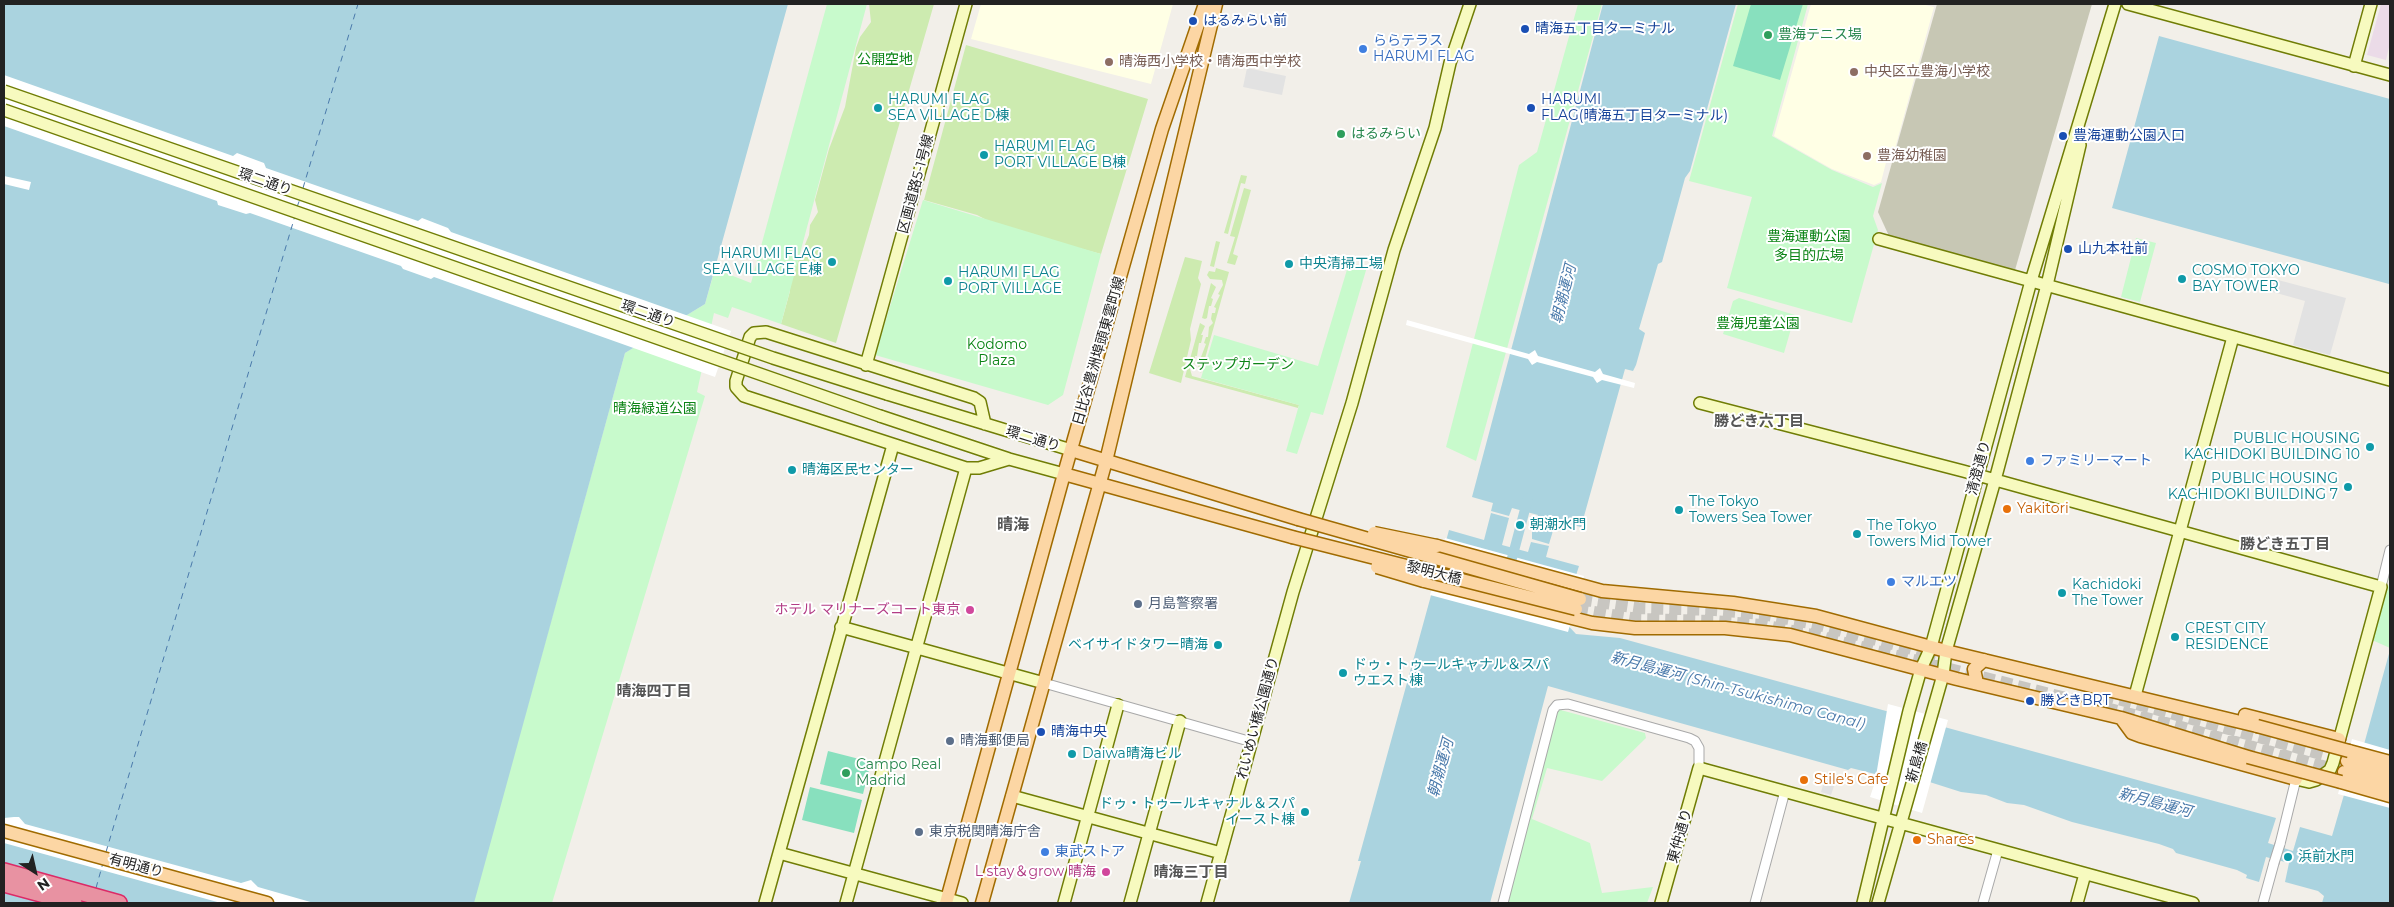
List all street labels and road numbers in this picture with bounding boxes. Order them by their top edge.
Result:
street label: 区画道路5-1号線 [895,133,937,235]
street label: 環二通り [236,165,294,199]
street label: 日比谷豊洲埠頭東雲町線 [1070,275,1128,427]
street label: 環二通り [619,297,677,331]
street label: 環二通り [1004,423,1062,455]
street label: 清澄通り [1964,439,1994,497]
street label: 黎明大橋 [1405,558,1463,588]
street label: れいめい橋公園通り [1234,655,1282,781]
street label: 新島橋 [1903,739,1931,785]
street label: 東仲通り [1664,807,1696,865]
street label: 有明通り [107,851,165,881]

